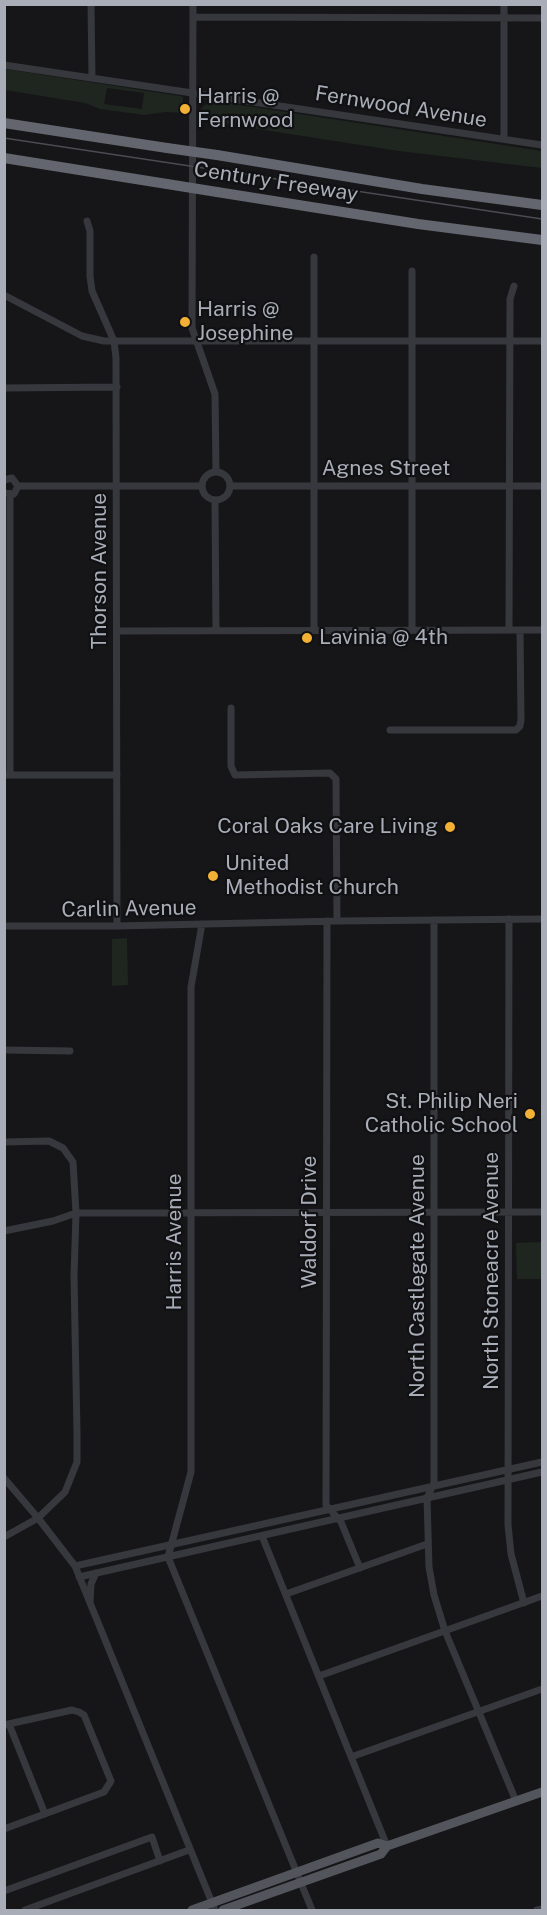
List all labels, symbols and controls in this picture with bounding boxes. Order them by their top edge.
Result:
street label: Fernwood Avenue [313,81,489,133]
place label: Harris @ Fernwood [197,84,293,134]
marker: Harris @ Fernwood [178,102,192,116]
street label: Century Freeway [192,157,360,207]
place label: Harris @ Josephine [197,297,293,347]
marker: Harris @ Josephine [178,315,192,329]
street label: Agnes Street [322,456,450,482]
street label: Thorson Avenue [87,493,113,649]
place label: Lavinia @ 4th [319,625,448,651]
marker: Lavinia @ 4th [300,631,314,645]
place label: Coral Oaks Care Living [217,814,438,840]
marker: Coral Oaks Care Living [443,820,457,834]
place label: United Methodist Church [225,851,399,901]
marker: United Methodist Church [206,869,220,883]
street label: Carlin Avenue [61,895,197,923]
place label: St. Philip Neri Catholic School [365,1089,518,1139]
marker: St. Philip Neri Catholic School [523,1107,537,1121]
street label: North Stoneacre Avenue [479,1152,505,1390]
street label: North Castlegate Avenue [405,1154,431,1398]
street label: Waldorf Drive [297,1155,323,1289]
street label: Harris Avenue [162,1173,188,1311]

